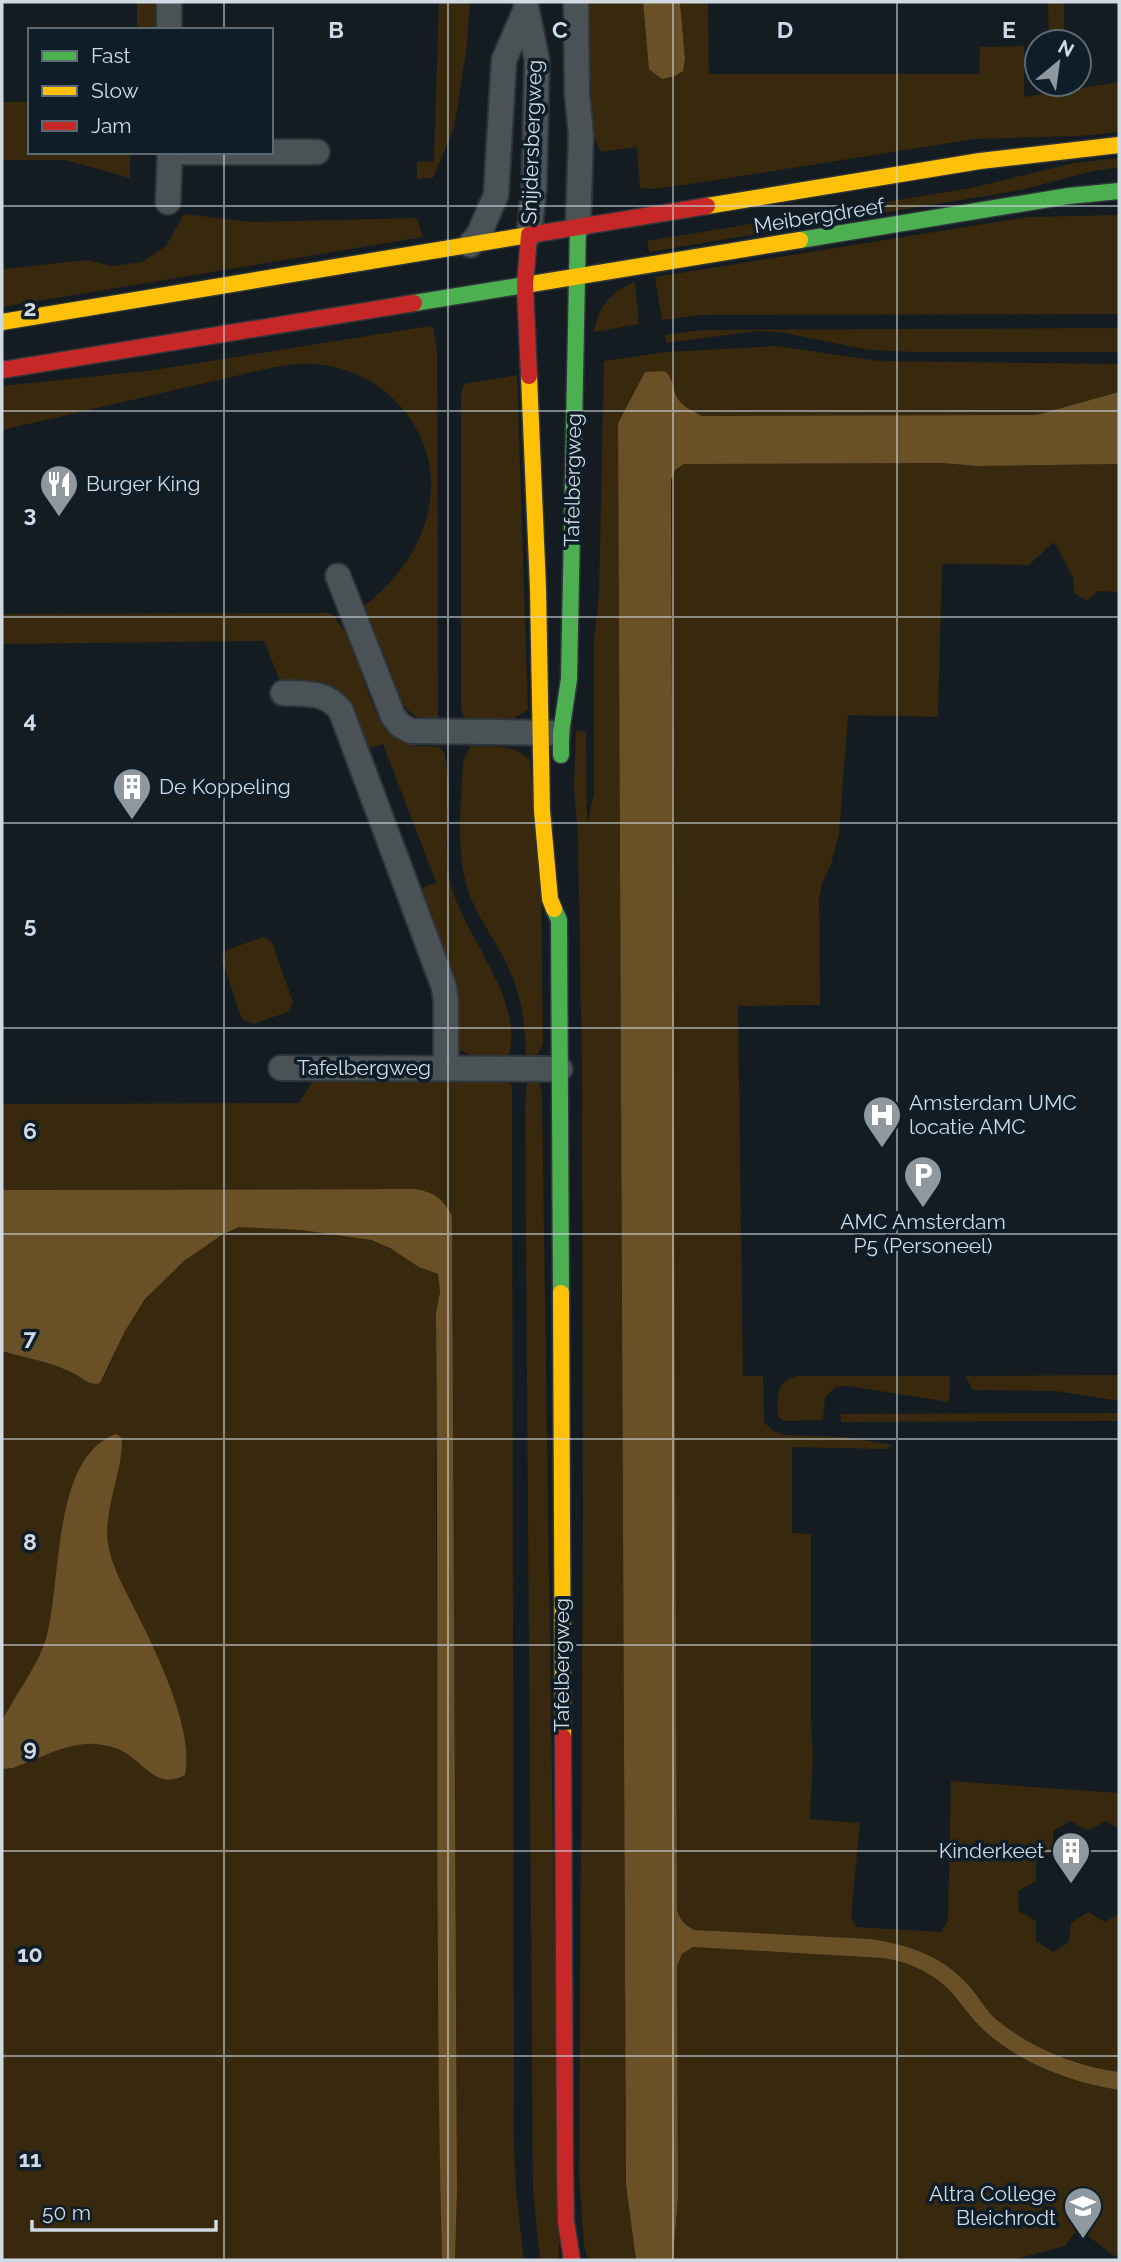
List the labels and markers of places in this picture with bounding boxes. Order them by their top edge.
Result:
restaurant icon: Burger King [38,463,80,518]
place label: Burger King [86,471,200,496]
building icon: De Koppeling [111,766,153,821]
place label: De Koppeling [159,774,291,799]
place label: Amsterdam UMC locatie AMC [909,1090,1077,1139]
hospital icon: Amsterdam UMC locatie AMC [861,1094,903,1149]
parking icon: AMC Amsterdam P5 (Personeel) [902,1154,944,1209]
place label: AMC Amsterdam P5 (Personeel) [840,1209,1006,1258]
building icon: Kinderkeet [1050,1830,1092,1885]
place label: Kinderkeet [939,1838,1044,1863]
place label: Altra College Bleichrodt [929,2181,1056,2230]
school or university icon: Altra College Bleichrodt [1062,2185,1104,2240]

